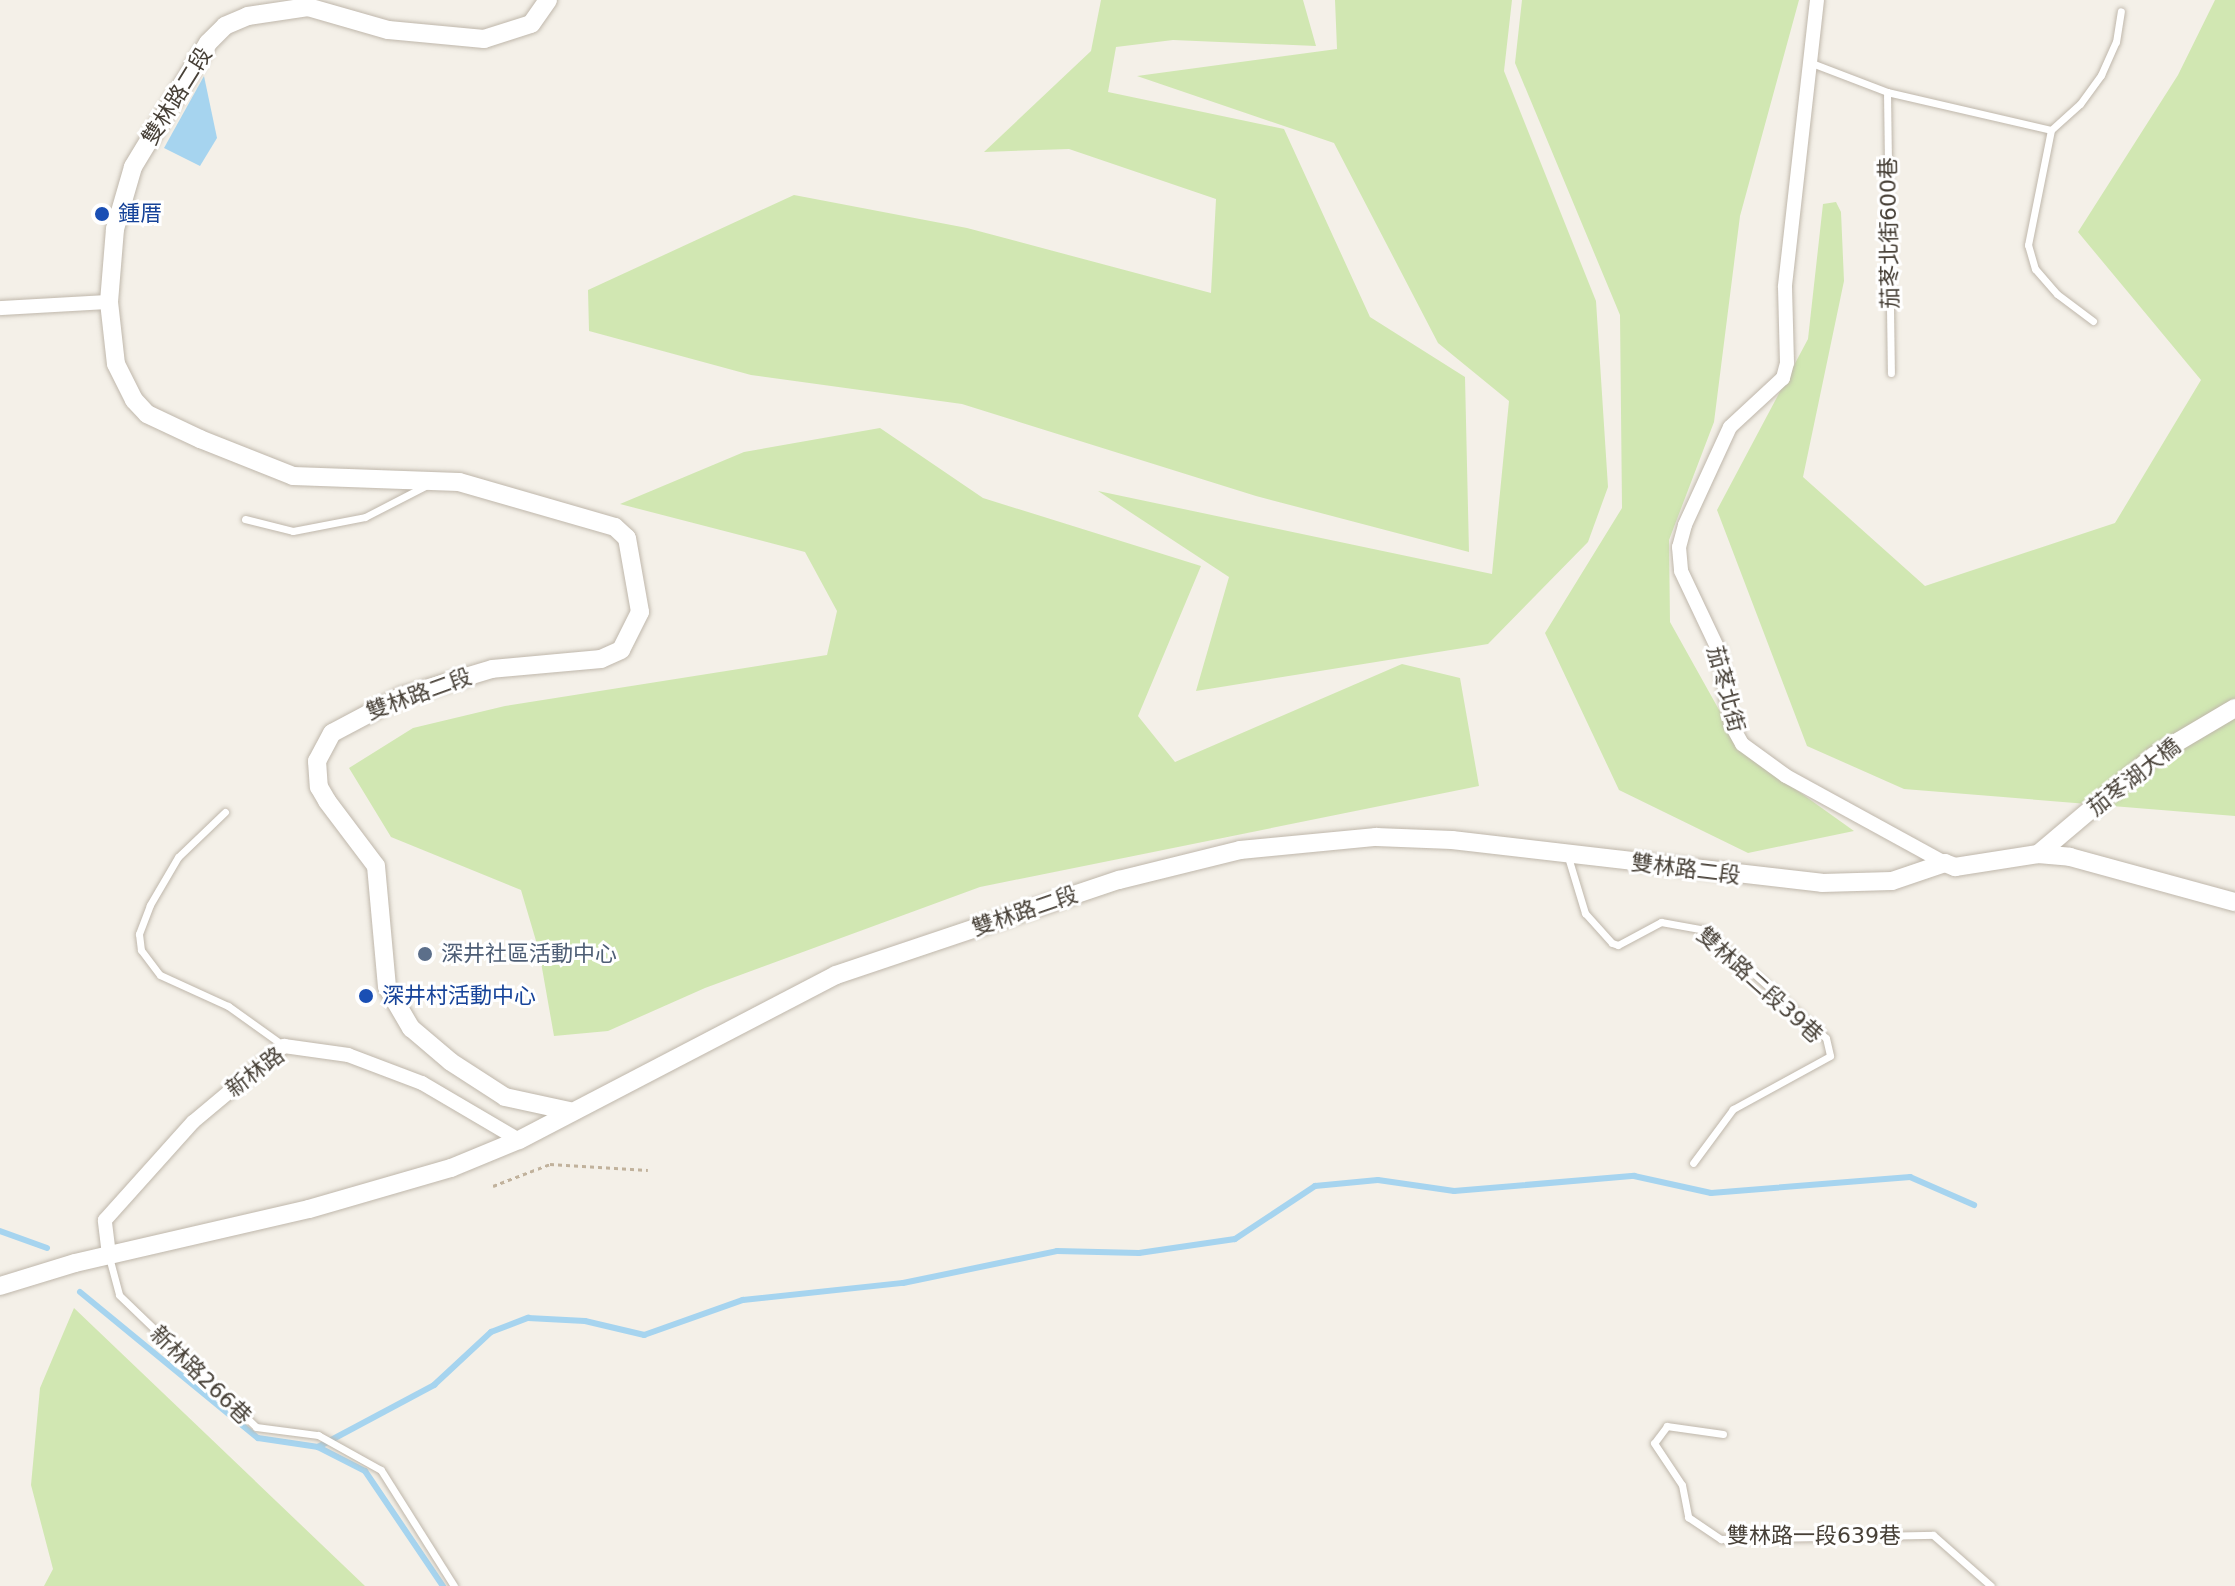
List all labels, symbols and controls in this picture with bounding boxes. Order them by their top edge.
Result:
street label: 雙林路二段 [137,42,217,150]
street label: 茄苳北街600巷 [1874,157,1904,309]
place label: 鍾厝 [118,201,162,227]
marker: 鍾厝 [93,205,111,223]
street label: 茄苳北街 [1702,643,1750,735]
street label: 雙林路二段 [363,663,475,725]
street label: 茄苳湖大橋 [2083,733,2185,821]
street label: 雙林路二段 [1630,849,1742,889]
street label: 雙林路二段 [969,881,1081,941]
street label: 雙林路二段39巷 [1692,922,1828,1048]
place label: 深井社區活動中心 [441,941,617,967]
marker: 深井社區活動中心 [416,945,434,963]
place label: 深井村活動中心 [382,983,536,1009]
marker: 深井村活動中心 [357,987,375,1005]
street label: 新林路 [221,1042,289,1102]
street label: 新林路266巷 [145,1320,257,1430]
street label: 雙林路一段639巷 [1727,1523,1901,1549]

